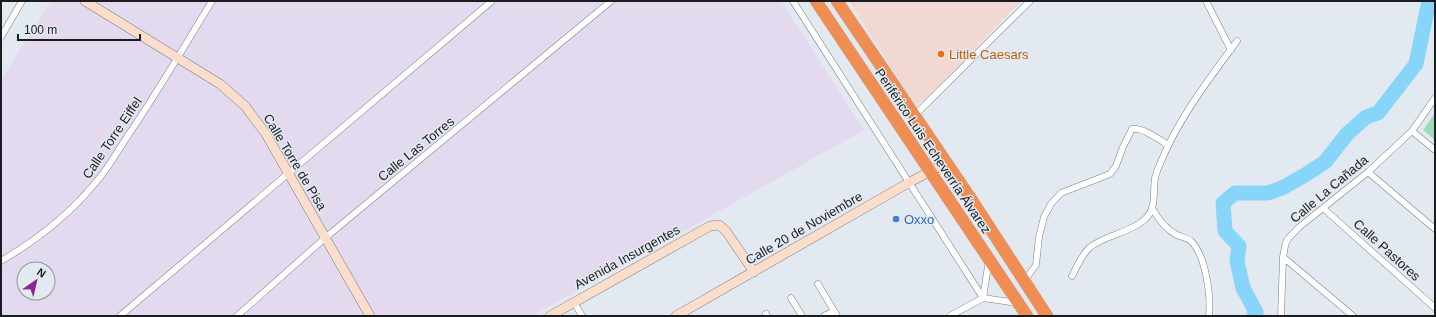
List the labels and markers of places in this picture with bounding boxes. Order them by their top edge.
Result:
place label: Little Caesars [949,47,1029,62]
marker: Little Caesars [936,49,946,59]
place label: Oxxo [904,212,934,227]
marker: Oxxo [891,214,901,224]

